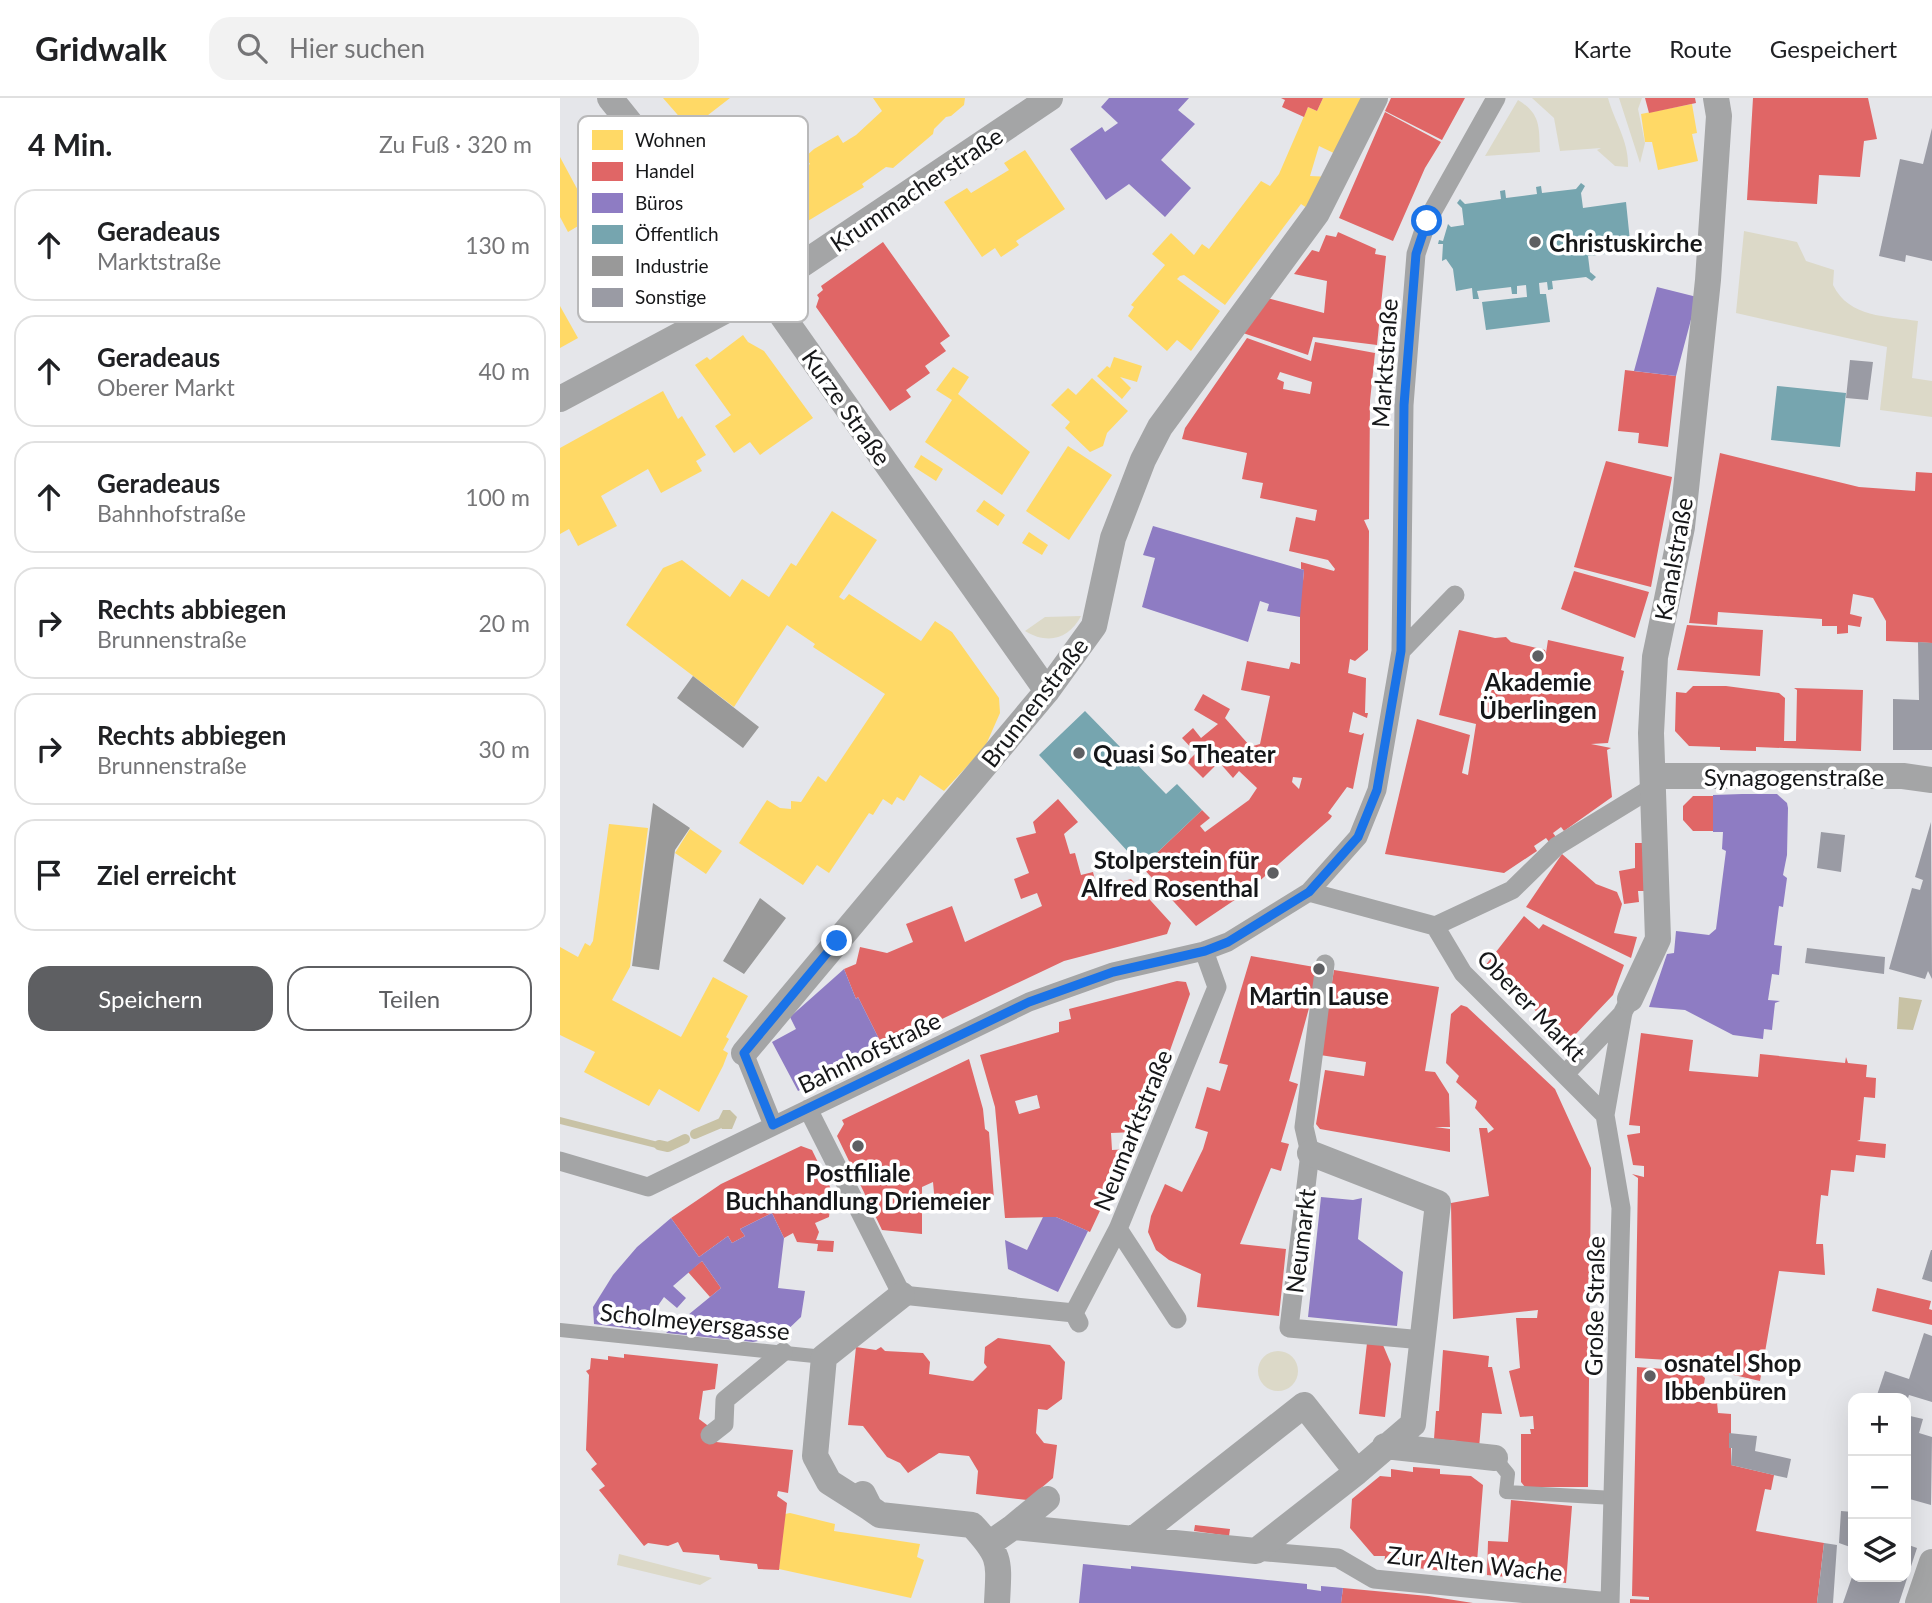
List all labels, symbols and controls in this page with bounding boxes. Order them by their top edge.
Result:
search box [209,17,699,80]
text: Gridwalk [35,28,167,68]
icon: search [233,29,271,67]
text: Hier suchen [289,32,425,64]
text: Karte [1574,34,1631,63]
text: Route [1669,34,1732,63]
text: Gespeichert [1770,34,1897,63]
legend [578,116,808,322]
street label: Krummacherstraße [824,121,1008,257]
text: 4 Min. [28,126,113,162]
text: Wohnen [635,128,706,151]
text: Zu Fuß · 320 m [379,130,532,158]
text: Handel [635,159,694,182]
text: Büros [635,191,683,214]
route start [1411,205,1442,236]
text: Geradeaus [97,215,220,247]
text: Öffentlich [635,222,719,245]
icon: ahead [30,226,68,264]
place label: Christuskirche [1549,228,1703,257]
text: 130 m [465,231,530,259]
marker: Christuskirche [1527,234,1543,250]
text: Marktstraße [97,247,221,275]
text: Industrie [635,254,709,277]
text: Sonstige [635,285,706,308]
street label: Marktstraße [1365,297,1403,429]
text: Geradeaus [97,341,220,373]
street label: Kurze Straße [796,343,898,471]
icon: ahead [30,352,68,390]
text: 40 m [479,357,530,385]
text: Oberer Markt [97,373,235,401]
text: Geradeaus [97,467,220,499]
icon: ahead [30,478,68,516]
text: 100 m [465,483,530,511]
street label: Kanalstraße [1648,495,1698,623]
text: Bahnhofstraße [97,499,246,527]
text: Rechts abbiegen [97,593,286,625]
icon: right [30,604,68,642]
text: 20 m [479,609,530,637]
text: Brunnenstraße [97,625,247,653]
street label: Brunnenstraße [974,631,1094,773]
marker: Akademie Überlingen [1530,648,1546,664]
place label: Akademie Überlingen [1479,667,1597,724]
text: Rechts abbiegen [97,719,286,751]
icon: right [30,730,68,768]
text: 30 m [479,735,530,763]
place label: Quasi So Theater [1093,739,1276,768]
marker: Quasi So Theater [1071,745,1087,761]
text: Brunnenstraße [97,751,247,779]
street label: Synagogenstraße [1704,762,1884,791]
place label: Stolperstein für Alfred Rosenthal [1080,845,1259,902]
icon: arrive [30,856,68,894]
text: Ziel erreicht [97,859,236,891]
marker: Stolperstein für Alfred Rosenthal [1265,865,1281,881]
route end [821,925,852,956]
street label: Oberer Markt [1472,943,1593,1067]
marker: Martin Lause [1311,961,1327,977]
button: Speichern [28,966,273,1031]
button: Teilen [287,966,532,1031]
place label: Martin Lause [1249,981,1389,1010]
street label: Bahnhofstraße [793,1005,945,1099]
street label: Neumarktstraße [1086,1045,1178,1215]
marker: Postfiliale Buchhandlung Driemeier [850,1138,866,1154]
place label: Postfiliale Buchhandlung Driemeier [725,1158,991,1215]
street label: Neumarkt [1279,1187,1321,1295]
street label: Große Straße [1578,1236,1610,1376]
street label: Scholmeyersgasse [599,1297,791,1345]
place label: osnatel Shop Ibbenbüren [1664,1348,1801,1405]
marker: osnatel Shop Ibbenbüren [1642,1368,1658,1384]
map controls [1848,1393,1911,1582]
button: + [1848,1393,1911,1456]
button: − [1848,1456,1911,1519]
button: layers [1848,1519,1911,1582]
street label: Zur Alten Wache [1386,1539,1564,1587]

